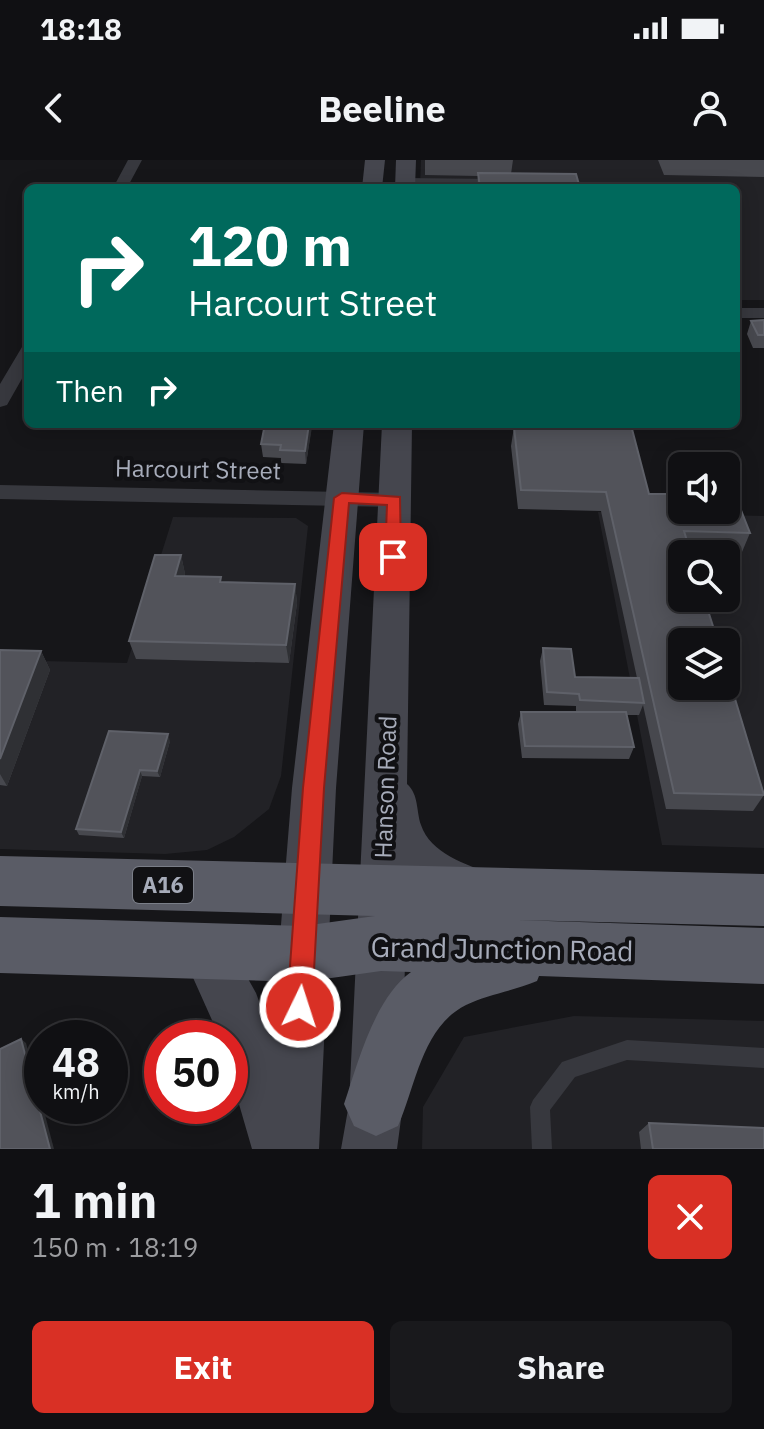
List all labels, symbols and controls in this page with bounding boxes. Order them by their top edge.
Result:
text: 18:18 [40,9,122,48]
text: Beeline [318,85,446,132]
icon: back [32,86,76,130]
icon: person [688,86,732,130]
text: 120 m [188,209,352,281]
icon: right [56,216,160,320]
text: Harcourt Street [188,279,437,326]
icon: right [140,368,184,412]
text: Then [56,371,124,410]
street label: Harcourt Street [115,452,281,486]
map controls [668,452,740,700]
button: sound [668,452,740,524]
pin [359,523,427,591]
icon: arrive [371,535,415,579]
button: search [668,540,740,612]
button: layers [668,628,740,700]
street label: Hanson Road [367,715,403,859]
road number: A16 [133,867,193,903]
street label: Grand Junction Road [370,928,634,969]
position arrow [258,965,342,1049]
speed limit sign: 50 [144,1020,248,1124]
text: 48 [52,1036,100,1088]
text: km/h [52,1078,100,1105]
text: 1 min [32,1169,157,1231]
button: close [648,1175,732,1259]
text: 150 m · 18:19 [32,1230,198,1264]
button: Exit [32,1321,374,1413]
button: Share [390,1321,732,1413]

